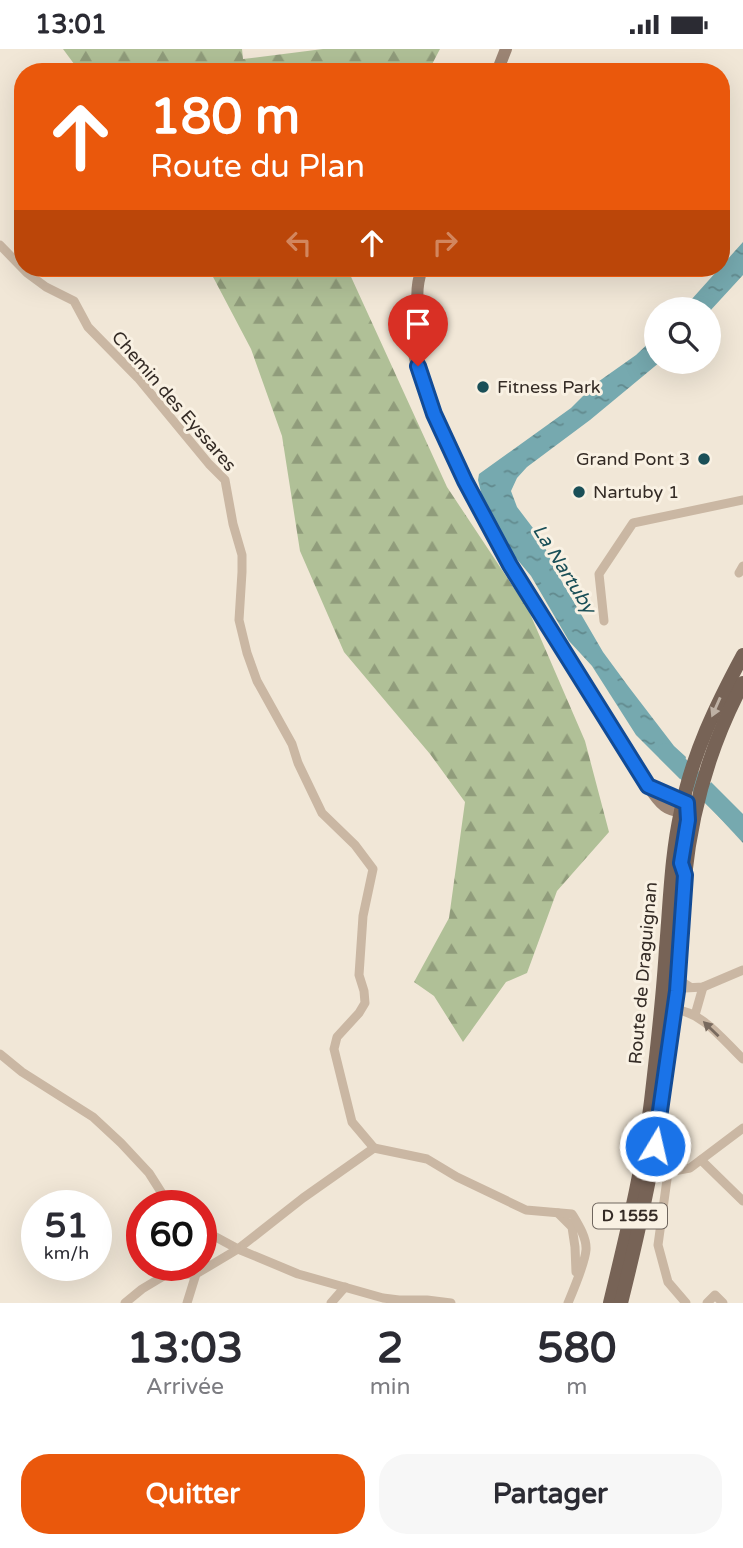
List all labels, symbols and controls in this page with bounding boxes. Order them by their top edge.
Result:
text: 13:01 [35,9,107,40]
text: 180 m [150,88,300,147]
icon: ahead [35,91,126,182]
text: Route du Plan [150,148,365,186]
icon: left [280,224,318,262]
icon: ahead [353,224,391,262]
icon: right [426,224,464,262]
pin [388,294,448,366]
map controls [644,297,721,374]
button: search [644,297,721,374]
icon: arrive [399,305,437,343]
street label: Chemin des Eyssares [107,326,241,476]
place label: Fitness Park [497,376,601,398]
marker: Fitness Park [475,379,491,395]
place label: Grand Pont 3 [576,448,690,470]
marker: Grand Pont 3 [696,451,712,467]
place label: Nartuby 1 [593,481,679,503]
marker: Nartuby 1 [571,484,587,500]
water label: La Nartuby [528,520,601,620]
one-way arrow [710,697,722,717]
street label: Route de Draguignan [624,881,662,1065]
one-way arrow [703,1020,720,1037]
position arrow [618,1109,692,1183]
speed limit sign: 60 [126,1190,217,1281]
road number: D 1555 [593,1203,667,1229]
text: 51 [45,1205,88,1247]
text: km/h [44,1242,89,1264]
text: 13:03 [127,1323,243,1374]
text: 2 [377,1323,403,1374]
text: 580 [537,1323,616,1374]
text: Arrivée [146,1373,224,1401]
text: min [370,1373,411,1401]
text: m [566,1373,587,1401]
button: Quitter [21,1454,365,1534]
button: Partager [379,1454,722,1534]

